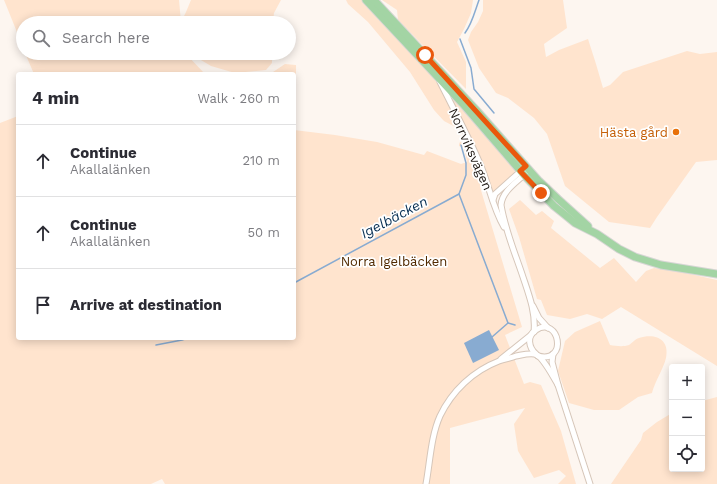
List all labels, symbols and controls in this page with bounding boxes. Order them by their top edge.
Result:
search box [16,16,296,60]
icon: search [30,27,52,49]
text: Search here [62,29,150,47]
route start [416,46,434,64]
text: 4 min [32,88,79,108]
text: Walk · 260 m [197,91,280,106]
street label: Norrviksvägen [446,106,495,193]
place label: Hästa gård [600,125,668,140]
marker: Hästa gård [671,127,681,137]
text: Continue [70,144,137,162]
icon: ahead [32,150,54,172]
text: 210 m [242,153,280,168]
text: Akallalänken [70,162,151,177]
route end [532,184,550,202]
water label: Igelbäcken [358,193,430,241]
text: Continue [70,216,137,234]
icon: ahead [32,222,54,244]
text: 50 m [248,225,280,240]
text: Akallalänken [70,234,151,249]
park label: Norra Igelbäcken [341,254,447,269]
icon: arrive [32,294,54,316]
text: Arrive at destination [70,296,222,314]
map controls [669,364,705,472]
button: + [669,364,705,400]
button: − [669,400,705,436]
button: locate [669,436,705,472]

